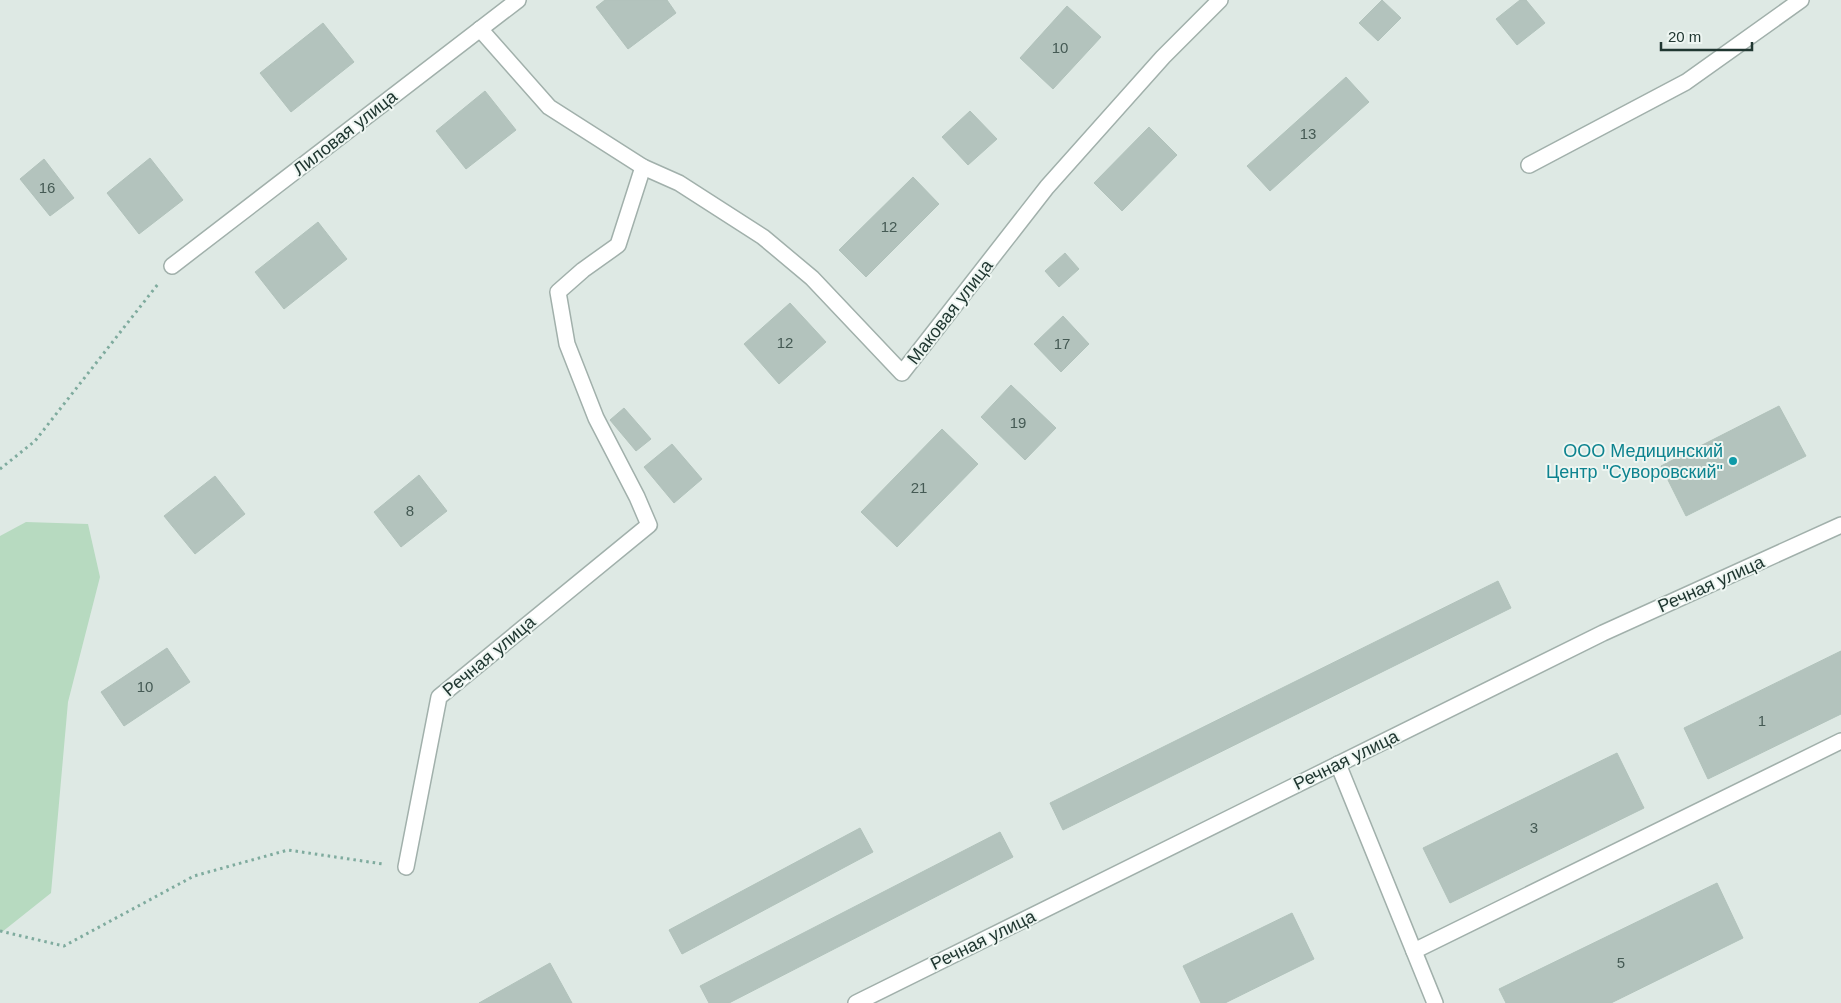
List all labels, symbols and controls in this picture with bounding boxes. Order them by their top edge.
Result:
scale bar [1661,20,1752,52]
text: 20 m [1668,28,1701,45]
house number: 10 [1052,39,1068,56]
street label: Лиловая улица [289,86,402,180]
house number: 13 [1300,125,1316,142]
house number: 16 [39,179,55,196]
house number: 12 [881,218,897,235]
street label: Маковая улица [903,255,998,368]
house number: 12 [777,334,793,351]
house number: 17 [1054,335,1070,352]
house number: 19 [1010,414,1026,431]
place label: ООО Медицинский Центр "Суворовский" [1546,441,1723,482]
marker: ООО Медицинский Центр "Суворовский" [1727,455,1739,467]
house number: 21 [911,479,927,496]
house number: 8 [406,502,414,519]
street label: Речная улица [1655,551,1768,616]
street label: Речная улица [439,611,540,700]
house number: 10 [137,678,153,695]
house number: 1 [1758,712,1766,729]
street label: Речная улица [1290,726,1403,794]
house number: 3 [1530,819,1538,836]
street label: Речная улица [927,906,1040,974]
house number: 5 [1617,954,1625,971]

